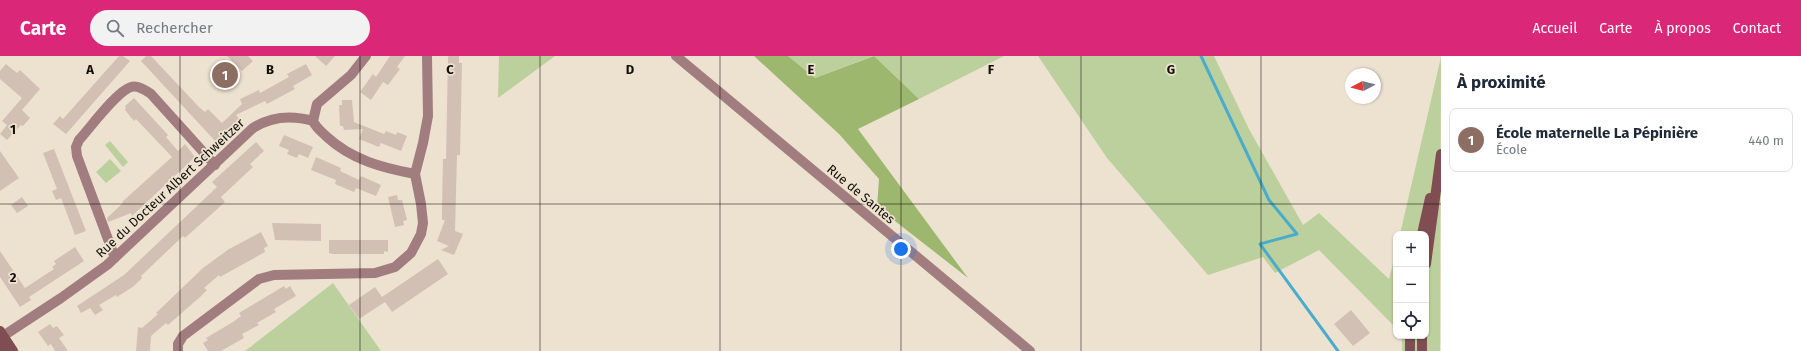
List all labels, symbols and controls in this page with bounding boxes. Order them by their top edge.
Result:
search box [90,10,370,46]
text: Carte [20,17,66,40]
icon: search [104,17,126,39]
text: Rechercher [136,19,213,37]
text: Accueil [1532,20,1577,37]
text: Carte [1599,20,1632,37]
text: À propos [1654,20,1711,37]
text: Contact [1733,20,1781,37]
pin: 1 [212,60,238,90]
text: A [85,62,94,77]
text: B [266,62,274,77]
text: C [446,62,454,77]
text: D [626,62,635,77]
text: E [808,62,815,77]
text: F [988,62,995,77]
text: G [1167,62,1175,77]
north arrow [1345,68,1381,104]
text: À proximité [1457,72,1546,93]
street label: Rue du Docteur Albert Schweitzer [93,115,247,261]
text: 1 [10,122,16,137]
text: École maternelle La Pépinière [1496,124,1698,142]
text: 1 [1468,133,1474,148]
text: 440 m [1748,133,1784,148]
text: École [1496,142,1527,157]
street label: Rue de Santes [824,161,898,227]
map controls [1393,231,1429,339]
button: + [1393,231,1429,267]
your location [891,239,911,259]
button: − [1393,267,1429,303]
text: 2 [10,270,17,285]
button: locate [1393,303,1429,339]

